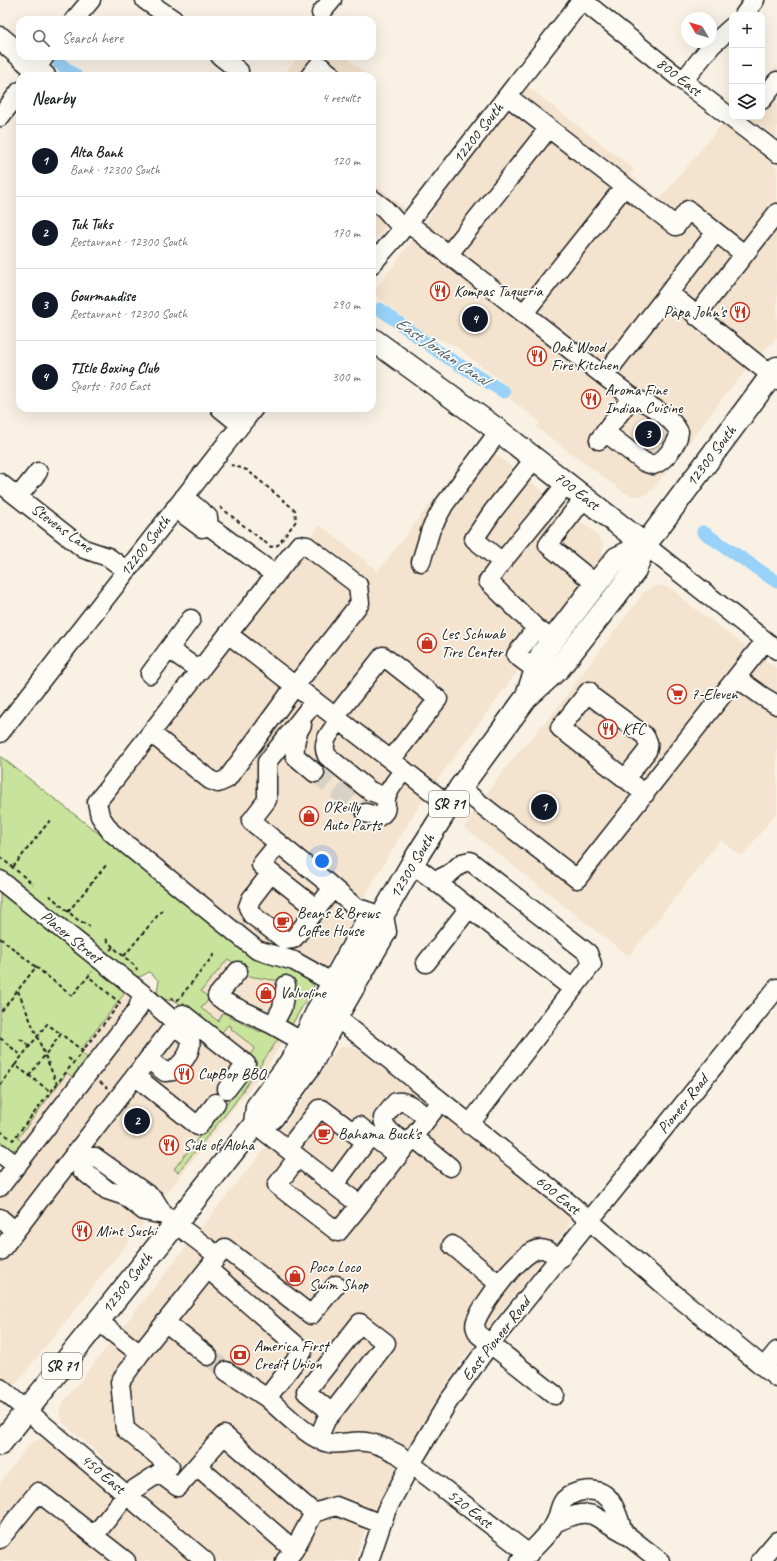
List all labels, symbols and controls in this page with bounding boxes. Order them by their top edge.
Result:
north arrow [681,12,717,48]
map controls [729,12,765,120]
button: + [729,12,765,48]
search box [16,16,376,60]
icon: search [30,27,52,49]
text: Search here [62,29,123,48]
button: − [729,48,765,84]
street label: 800 East [652,53,707,102]
button: layers [729,84,765,120]
text: Nearby [32,88,75,109]
text: 4 results [322,90,360,106]
street label: 12200 South [448,98,508,167]
text: Alta Bank [70,143,122,162]
text: 1 [42,153,48,169]
text: 120 m [332,153,360,169]
text: Bank · 12300 South [70,162,160,178]
text: Tuk Tuks [70,215,112,234]
text: 2 [42,225,48,241]
text: 170 m [332,225,360,241]
text: Restaurant · 12300 South [70,234,187,250]
restaurant icon: Kompas Taqueria [429,280,451,302]
place label: Kompas Taqueria [454,281,544,301]
text: Gourmandise [70,287,135,306]
text: 3 [42,297,48,313]
text: 290 m [332,297,360,313]
restaurant icon: Papa John's [729,301,751,323]
place label: Papa John's [664,302,728,322]
pin: 4 [462,304,488,334]
text: Restaurant · 12300 South [70,306,187,322]
water label: East Jordan Canal [392,312,498,393]
place label: Oak Wood Fire Kitchen [551,337,619,375]
restaurant icon: Oak Wood Fire Kitchen [526,345,548,367]
text: TItle Boxing Club [70,359,159,378]
text: 4 [42,369,48,385]
text: 300 m [332,369,360,385]
text: Sports · 700 East [70,378,150,394]
place label: Aroma Fine Indian Cuisine [605,380,684,418]
restaurant icon: Aroma Fine Indian Cuisine [580,388,602,410]
pin: 3 [635,419,661,449]
street label: 12300 South [681,421,741,491]
street label: 700 East [550,467,605,516]
street label: Stevens Lane [27,499,98,558]
street label: 12200 South [115,511,175,580]
place label: Les Schwab Tire Center [441,624,506,662]
shop icon: Les Schwab Tire Center [416,632,438,654]
supermarket icon: 7-Eleven [666,683,688,705]
place label: 7-Eleven [691,684,738,704]
restaurant icon: KFC [597,718,619,740]
place label: KFC [622,719,648,739]
road number: SR 71 [429,791,469,817]
pin: 1 [531,792,557,822]
place label: O'Reilly Auto Parts [323,797,383,835]
shop icon: O'Reilly Auto Parts [298,805,320,827]
street label: 12300 South [385,830,439,902]
your location [312,851,332,871]
place label: Beans & Brews Coffee House [297,903,381,941]
street label: Placer Street [37,906,108,969]
cafe icon: Beans & Brews Coffee House [272,911,294,933]
shop icon: Valvoline [255,982,277,1004]
place label: Valvoline [280,983,328,1003]
restaurant icon: CupBop BBQ [173,1063,195,1085]
place label: CupBop BBQ [198,1064,268,1084]
street label: Pioneer Road [653,1068,715,1138]
pin: 2 [124,1106,150,1136]
cafe icon: Bahama Buck's [313,1123,335,1145]
place label: Bahama Buck's [338,1124,422,1144]
restaurant icon: Side of Aloha [158,1134,180,1156]
place label: Side of Aloha [183,1135,255,1155]
street label: 600 East [532,1171,586,1220]
restaurant icon: Mint Sushi [71,1220,93,1242]
place label: Mint Sushi [96,1221,159,1241]
street label: 12300 South [97,1248,157,1317]
place label: Poco Loco Swim Shop [309,1257,369,1295]
shop icon: Poco Loco Swim Shop [284,1265,306,1287]
street label: East Pioneer Road [457,1291,537,1385]
place label: America First Credit Union [254,1336,331,1374]
bank icon: America First Credit Union [229,1344,251,1366]
road number: SR 71 [42,1353,82,1379]
street label: 450 East [77,1450,131,1499]
street label: 520 East [443,1485,498,1534]

